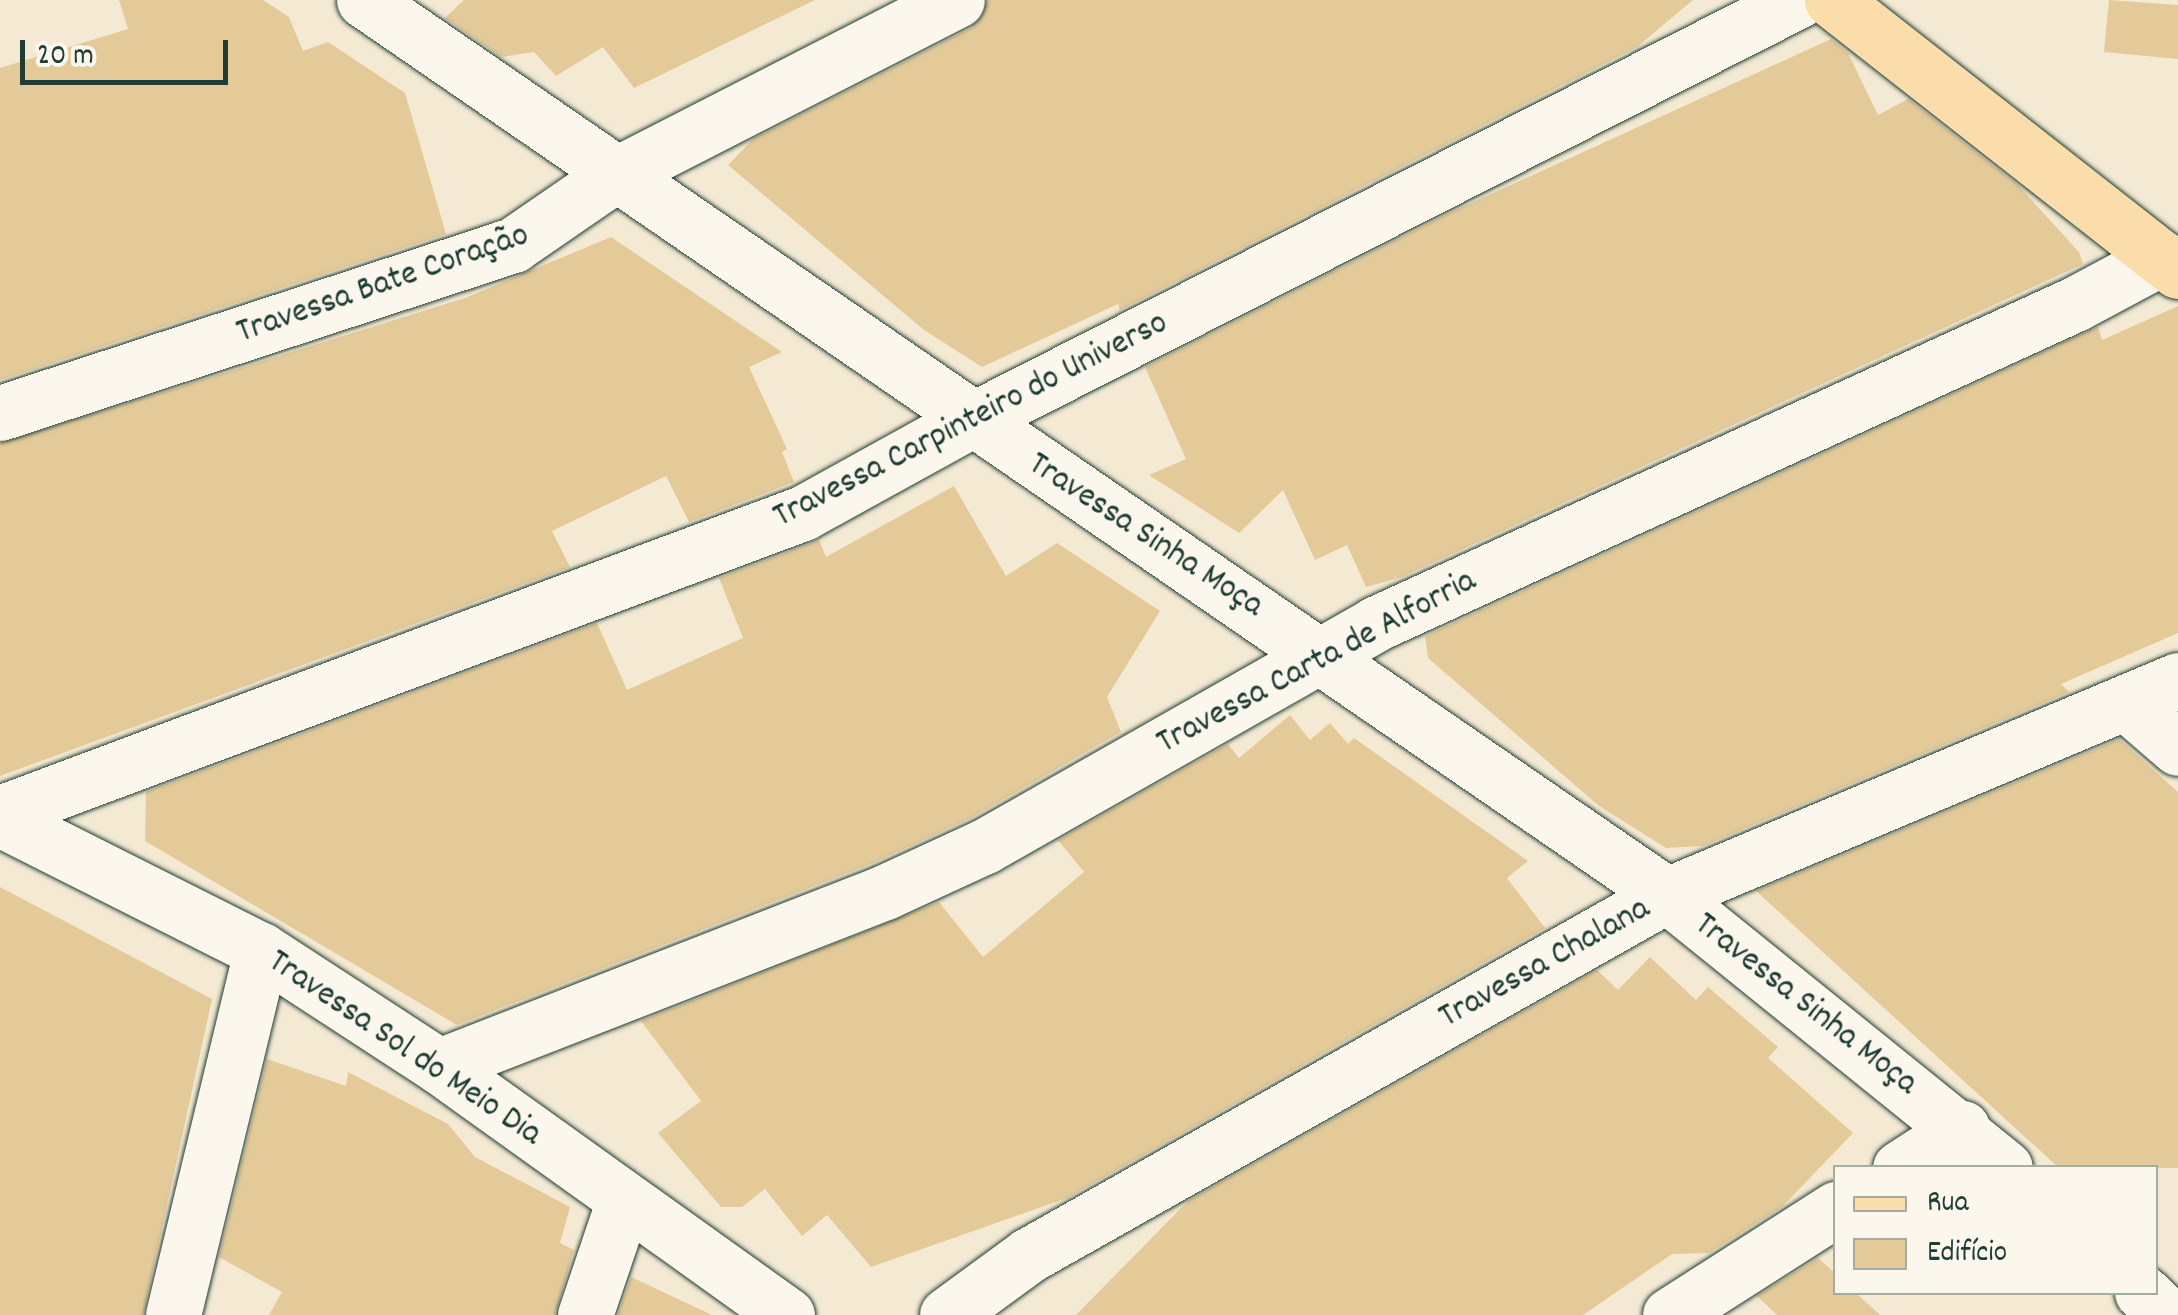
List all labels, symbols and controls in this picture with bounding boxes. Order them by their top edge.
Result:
scale bar [25,20,232,82]
text: 20 m [37,36,94,79]
street label: Travessa Bate Coração [231,215,535,355]
street label: Travessa Carpinteiro do Universo [767,303,1175,539]
street label: Travessa Sinha Moça [1019,444,1271,628]
street label: Travessa Carta de Alforria [1150,561,1484,765]
street label: Travessa Chalana [1432,889,1658,1039]
street label: Travessa Sinha Moça [1685,905,1925,1105]
street label: Travessa Sol do Meio Dia [259,942,549,1156]
legend [1833,1165,2158,1295]
text: Rua [1927,1183,1969,1226]
text: Edifício [1927,1233,2007,1276]

